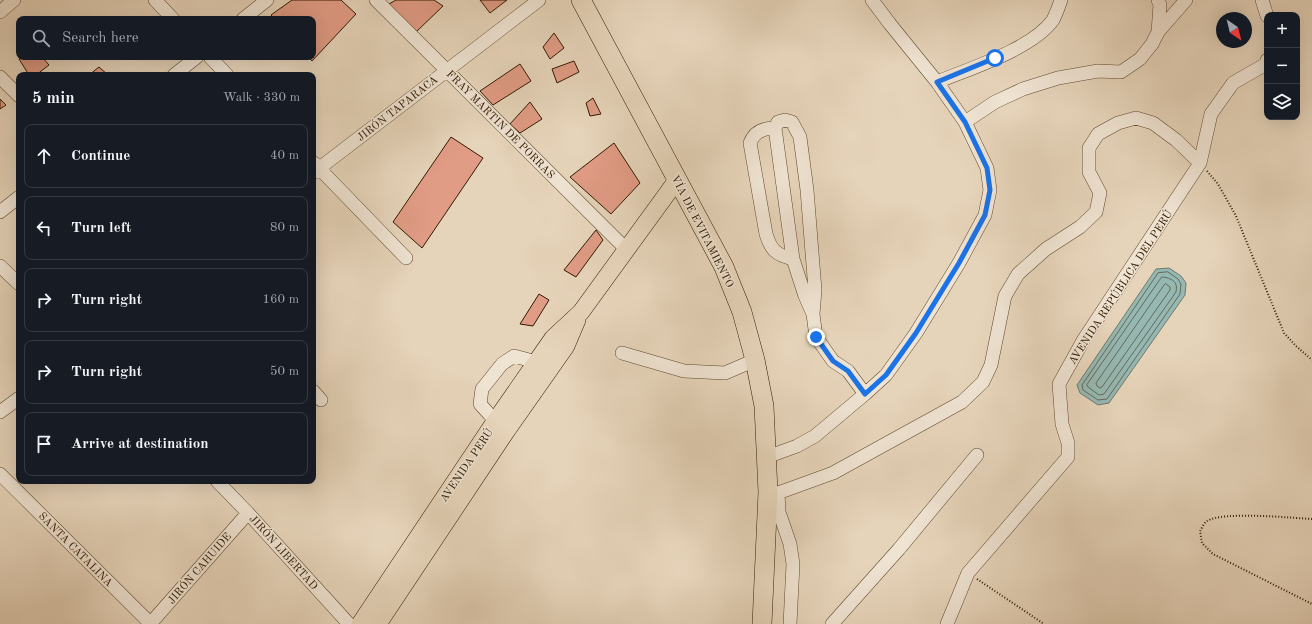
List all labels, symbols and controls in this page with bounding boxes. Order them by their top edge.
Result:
north arrow [1216,12,1252,48]
map controls [1264,12,1300,120]
button: + [1264,12,1300,48]
search box [16,16,316,60]
icon: search [30,27,52,49]
text: Search here [62,31,139,46]
button: − [1264,48,1300,84]
route start [986,49,1004,67]
street label: FRAY MARTIN DE PORRAS [444,69,556,181]
street label: JIRÓN TAPARACÁ [354,72,441,144]
button: layers [1264,84,1300,120]
text: 5 min [32,90,75,107]
text: Walk · 330 m [223,91,300,104]
icon: ahead [33,145,55,167]
text: Continue [71,149,130,164]
text: 40 m [270,149,299,162]
street label: VÍA DE EVITAMIENTO [668,173,737,290]
street label: AVENIDA REPÚBLICA DEL PERÚ [1066,207,1176,367]
icon: left [33,217,55,239]
text: Turn left [71,221,131,236]
text: 80 m [270,221,299,234]
icon: right [33,289,55,311]
text: Turn right [71,293,142,308]
text: 160 m [262,293,299,306]
route end [807,328,825,346]
icon: right [33,361,55,383]
text: Turn right [71,365,142,380]
text: 50 m [270,365,299,378]
street label: AVENIDA PERÚ [437,426,496,505]
icon: arrive [33,433,55,455]
text: Arrive at destination [71,437,209,452]
street label: SANTA CATALINA [36,511,115,590]
street label: JIRÓN LIBERTAD [247,512,321,593]
street label: JIRÓN CAHUIDE [165,530,234,607]

